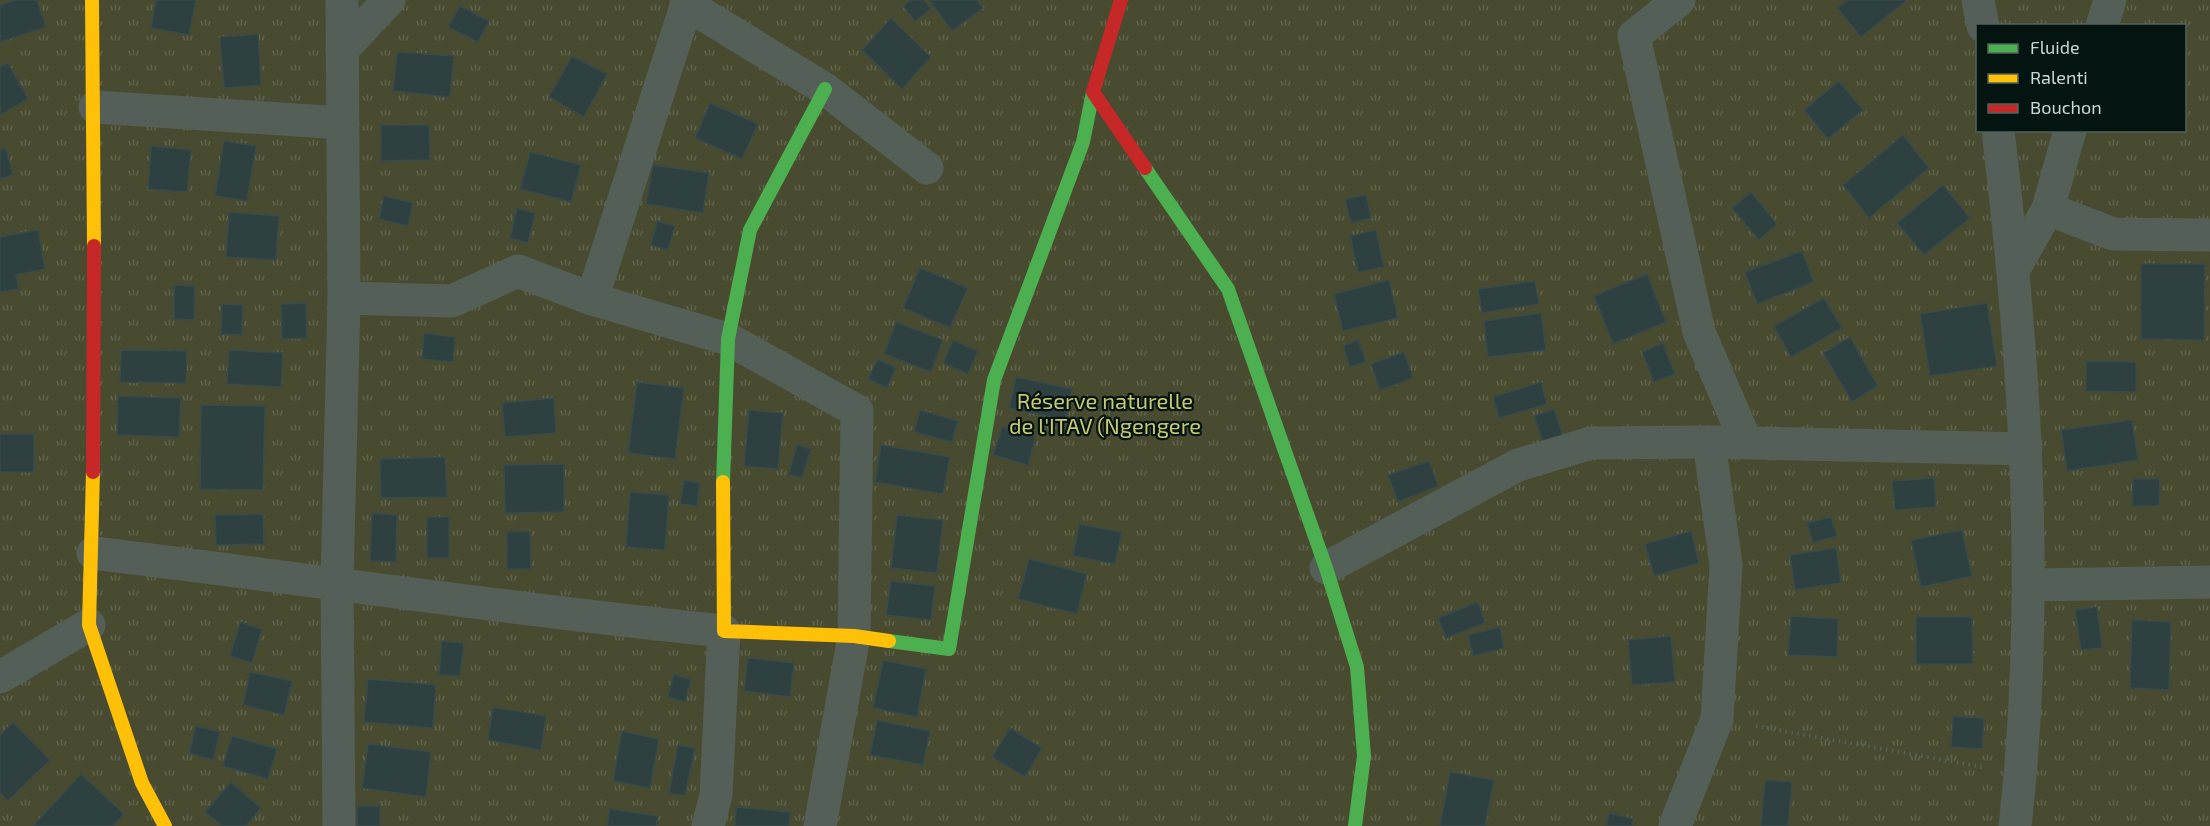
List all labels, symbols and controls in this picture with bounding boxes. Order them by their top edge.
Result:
legend [1976,24,2186,132]
text: Fluide [2030,36,2080,58]
text: Ralenti [2030,66,2088,88]
text: Bouchon [2030,96,2102,118]
park label: Réserve naturelle de l'ITAV (Ngengere [1009,387,1201,438]

